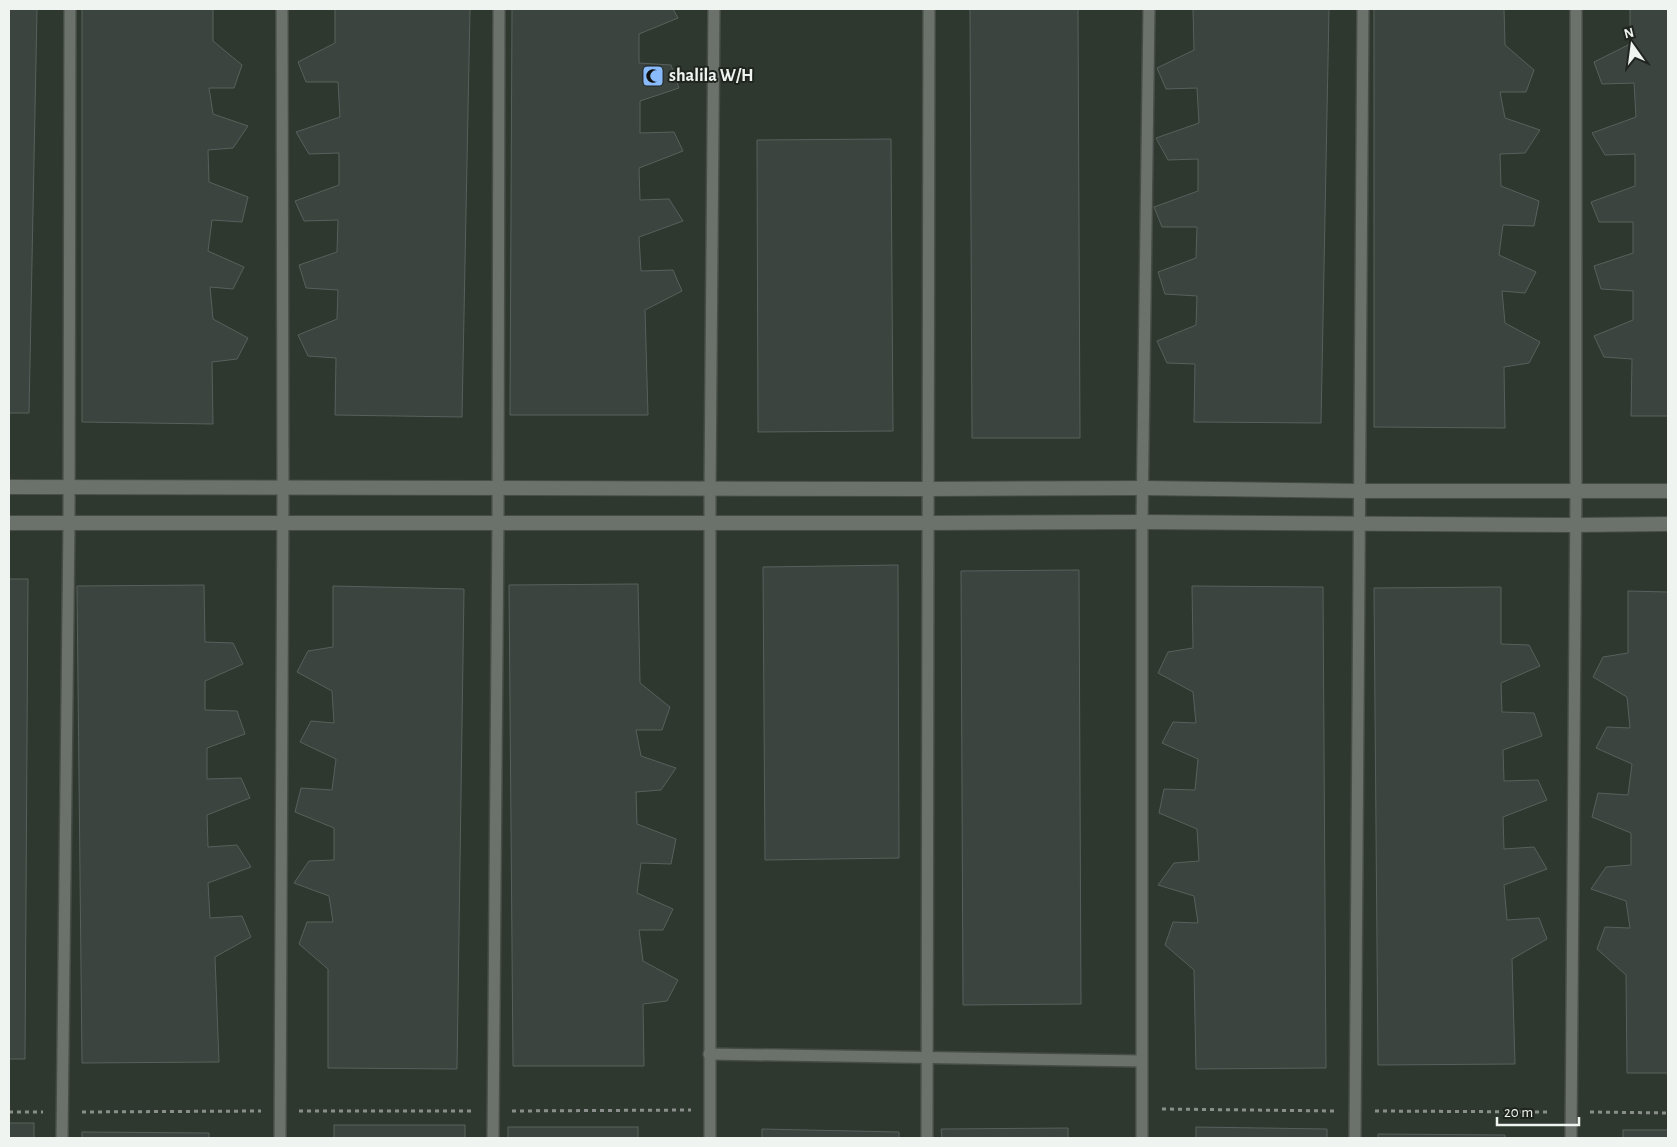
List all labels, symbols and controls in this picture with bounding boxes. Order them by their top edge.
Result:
north arrow [1607,20,1657,70]
text: N [1623,25,1636,41]
mosque icon: shalila W/H [641,64,665,88]
place label: shalila W/H [669,67,754,85]
scale bar [1497,1094,1580,1126]
text: 20 m [1504,1105,1533,1120]

